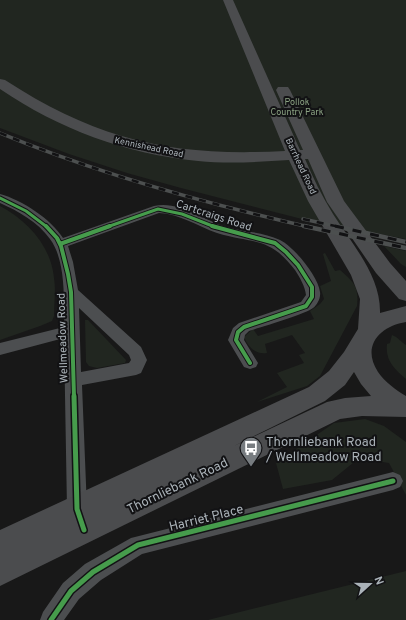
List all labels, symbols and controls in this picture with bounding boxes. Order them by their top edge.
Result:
park label: Pollok Country Park [270,97,324,118]
street label: Kennishead Road [113,135,184,160]
street label: Barrhead Road [283,136,318,196]
street label: Cartcraigs Road [174,197,253,235]
street label: Wellmeadow Road [54,293,72,383]
bus stop icon: Thornliebank Road / Wellmeadow Road [238,435,264,468]
place label: Thornliebank Road / Wellmeadow Road [265,435,382,466]
street label: Thornliebank Road [125,455,231,518]
street label: Harriet Place [168,502,245,536]
north arrow [350,564,390,604]
text: N [370,575,386,587]

